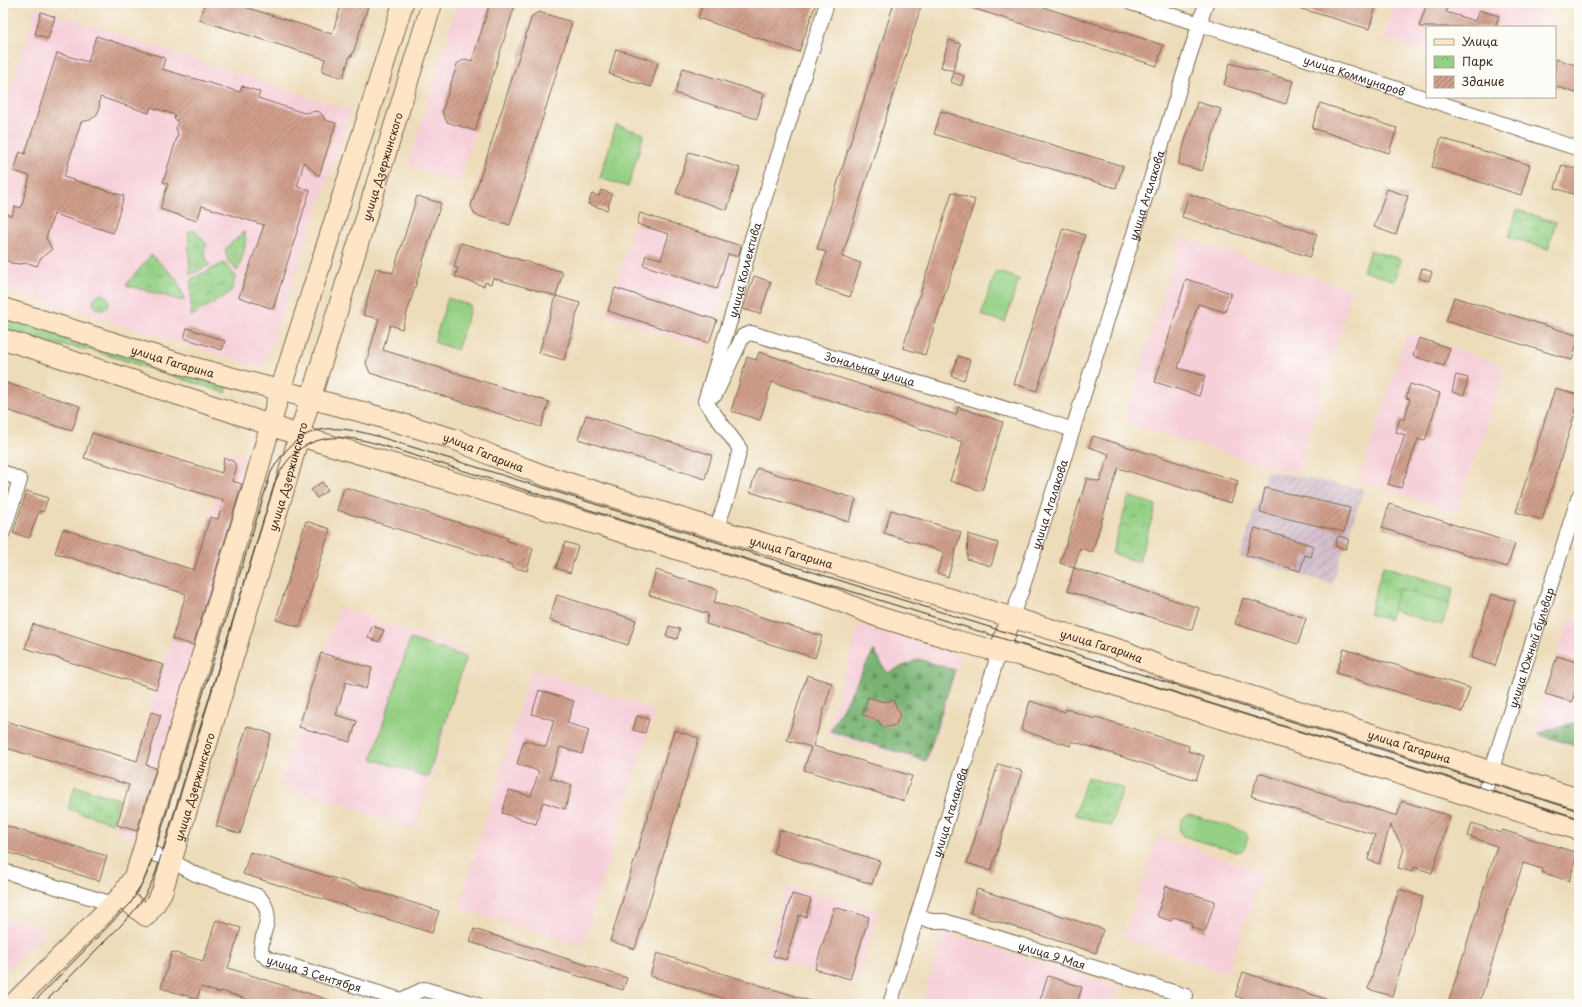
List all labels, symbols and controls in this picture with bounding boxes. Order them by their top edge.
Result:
legend [1426,26,1556,98]
text: Улица [1462,32,1498,50]
street label: улица Коммунаров [1302,50,1408,100]
text: Парк [1462,52,1494,70]
text: Здание [1462,72,1504,90]
street label: улица Дзержинского [357,110,406,223]
street label: улица Агалакова [1124,148,1168,242]
street label: улица Коллектива [723,220,765,319]
street label: улица Гагарина [129,340,216,381]
street label: Зональная улица [823,347,917,390]
street label: улица Дзержинского [263,420,311,533]
street label: улица Гагарина [441,428,527,476]
street label: улица Агалакова [1027,457,1072,551]
street label: улица Гагарина [748,531,835,572]
street label: улица Южный бульвар [1503,585,1558,710]
street label: улица Гагарина [1058,624,1146,667]
street label: улица Гагарина [1366,725,1453,767]
street label: улица Дзержинского [169,730,218,843]
street label: улица Агалакова [927,765,971,859]
street label: улица 9 Мая [1016,936,1088,973]
street label: улица 3 Сентября [265,950,364,996]

